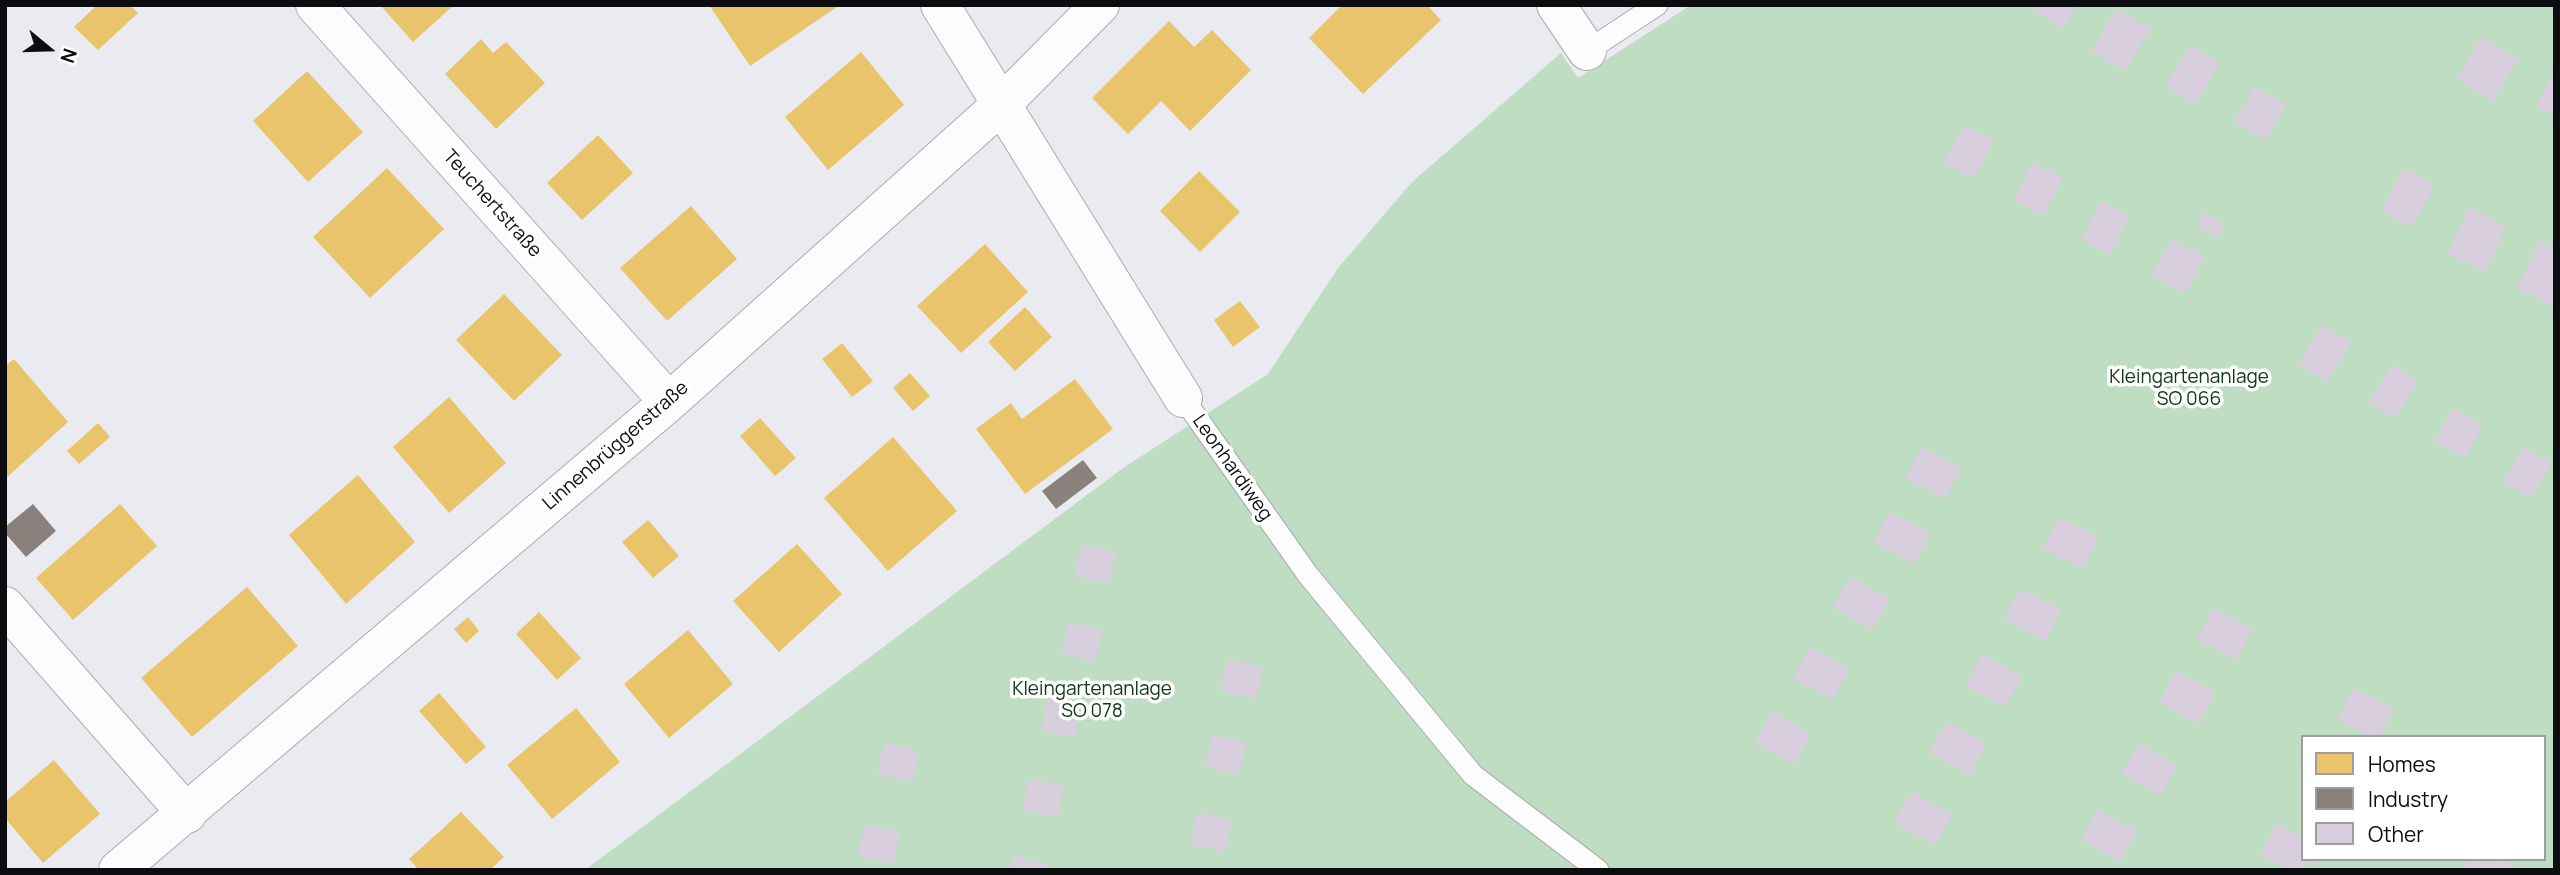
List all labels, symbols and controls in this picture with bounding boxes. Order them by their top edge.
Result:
north arrow [14,14,84,84]
text: N [54,45,83,67]
street label: Teuchertstraße [438,146,546,262]
park label: Kleingartenanlage SO 066 [2109,367,2269,411]
street label: Linnenbrüggerstraße [539,377,693,515]
street label: Leonhardiweg [1187,411,1277,525]
park label: Kleingartenanlage SO 078 [1012,679,1172,723]
legend [2301,735,2546,861]
text: Homes [2368,750,2436,778]
text: Industry [2368,785,2448,813]
text: Other [2368,820,2424,848]

